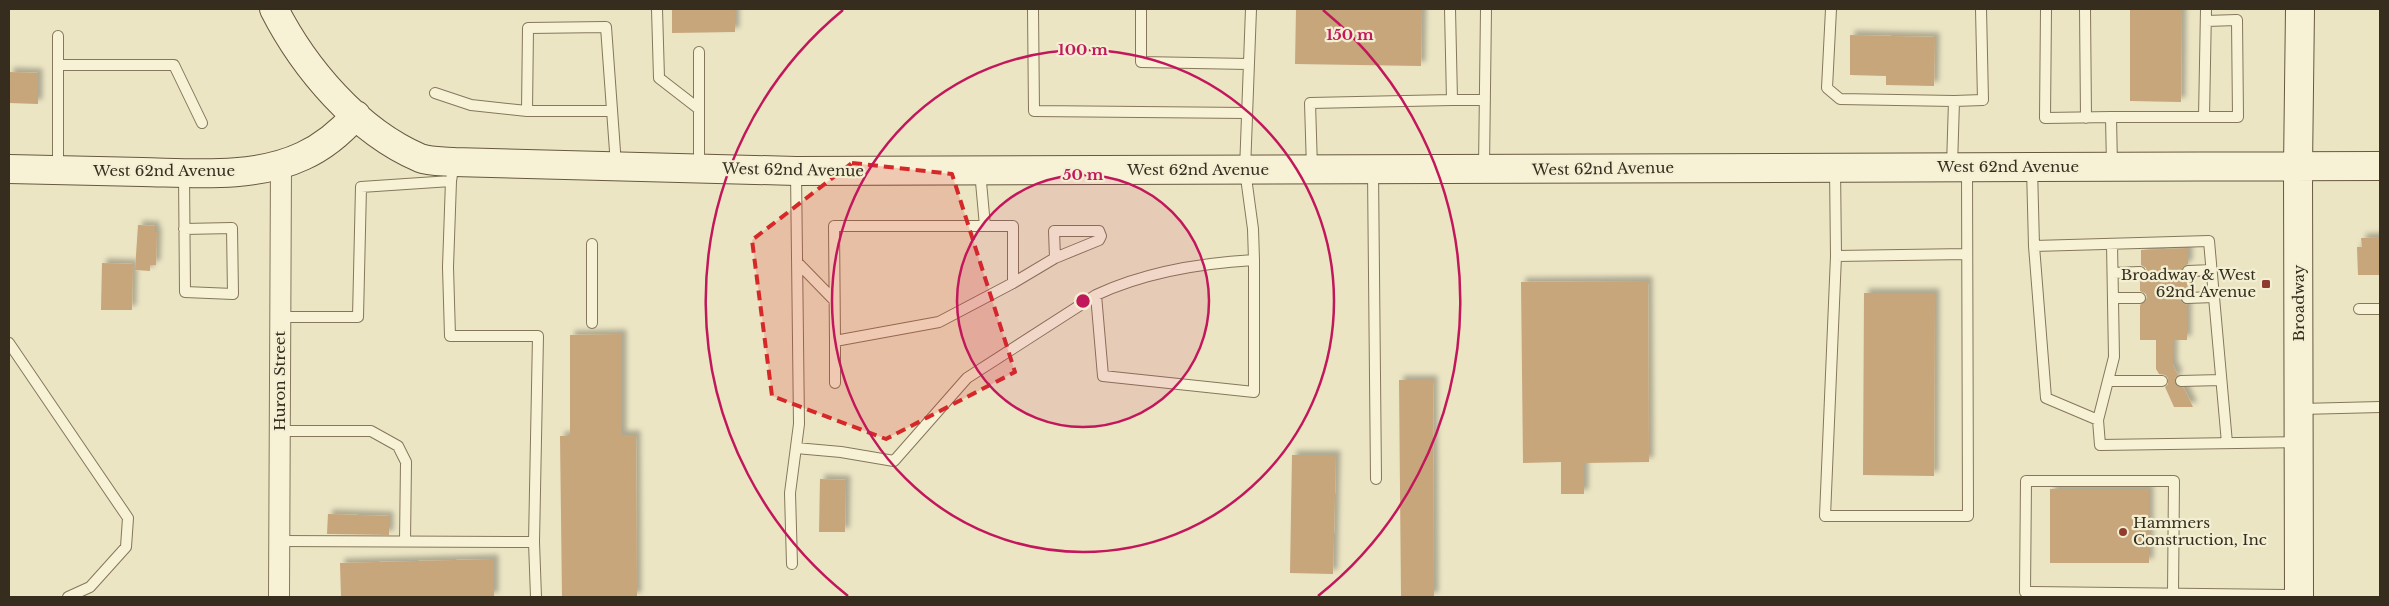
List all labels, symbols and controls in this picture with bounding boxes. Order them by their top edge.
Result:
text: 150 m [1326,25,1374,44]
text: 100 m [1058,40,1108,59]
street label: West 62nd Avenue [1936,157,2079,176]
street label: West 62nd Avenue [1531,158,1674,179]
street label: West 62nd Avenue [721,159,864,180]
street label: West 62nd Avenue [1126,160,1269,179]
street label: West 62nd Avenue [92,161,235,180]
text: 50 m [1063,165,1104,184]
street label: Broadway [2289,264,2308,341]
place label: Broadway & West 62nd Avenue [2121,265,2256,301]
marker: Broadway & West 62nd Avenue [2260,278,2272,290]
centre of rings [1074,292,1092,310]
street label: Huron Street [270,331,289,431]
place label: Hammers Construction, Inc [2133,513,2267,549]
marker: Hammers Construction, Inc [2117,526,2129,538]

